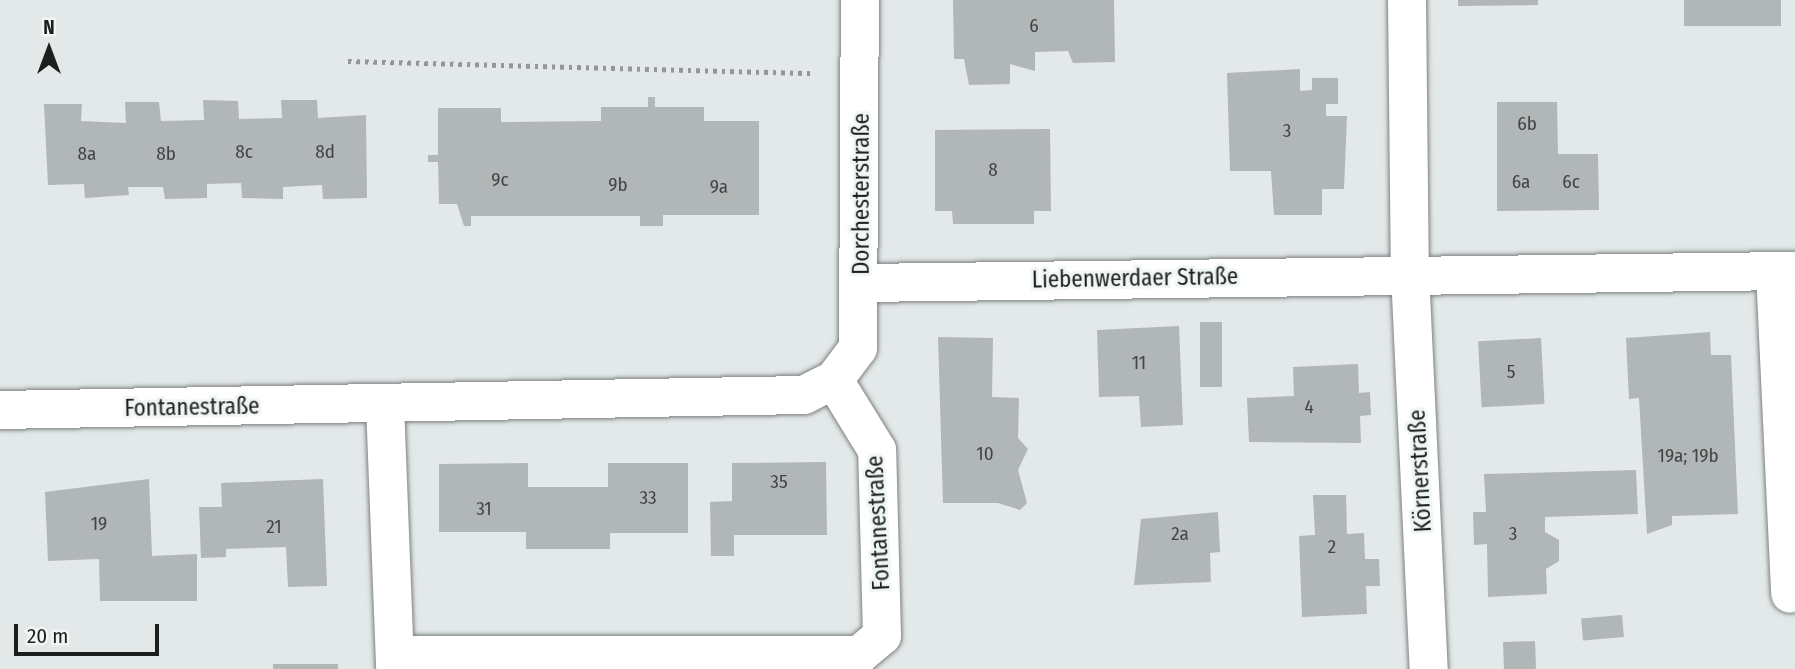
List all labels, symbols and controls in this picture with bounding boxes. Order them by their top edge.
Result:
north arrow [14,14,84,84]
house number: 6 [1029,15,1039,37]
text: N [43,16,55,39]
street label: Dorchesterstraße [847,113,875,275]
house number: 6b [1517,113,1537,135]
house number: 3 [1283,120,1291,142]
house number: 8c [235,141,253,163]
house number: 8d [315,141,335,163]
house number: 8a [78,143,96,165]
house number: 8b [156,143,176,165]
house number: 8 [988,159,998,181]
house number: 9c [491,169,509,191]
house number: 6a [1512,171,1530,193]
house number: 6c [1562,171,1580,193]
house number: 9b [608,174,628,196]
house number: 9a [710,176,728,198]
street label: Liebenwerdaer Straße [1032,262,1238,294]
house number: 11 [1132,352,1146,374]
house number: 5 [1507,361,1515,383]
street label: Fontanestraße [124,392,260,422]
house number: 4 [1304,396,1314,418]
street label: Körnerstraße [1403,409,1437,533]
house number: 10 [976,443,994,465]
house number: 19a; 19b [1657,445,1719,467]
street label: Fontanestraße [861,455,895,591]
house number: 35 [770,471,788,493]
house number: 33 [639,487,657,509]
house number: 31 [476,498,492,520]
house number: 19 [91,513,107,535]
house number: 21 [266,516,282,538]
house number: 2a [1171,523,1189,545]
house number: 3 [1509,523,1517,545]
house number: 2 [1328,536,1336,558]
scale bar [18,610,163,654]
text: 20 m [27,623,68,649]

